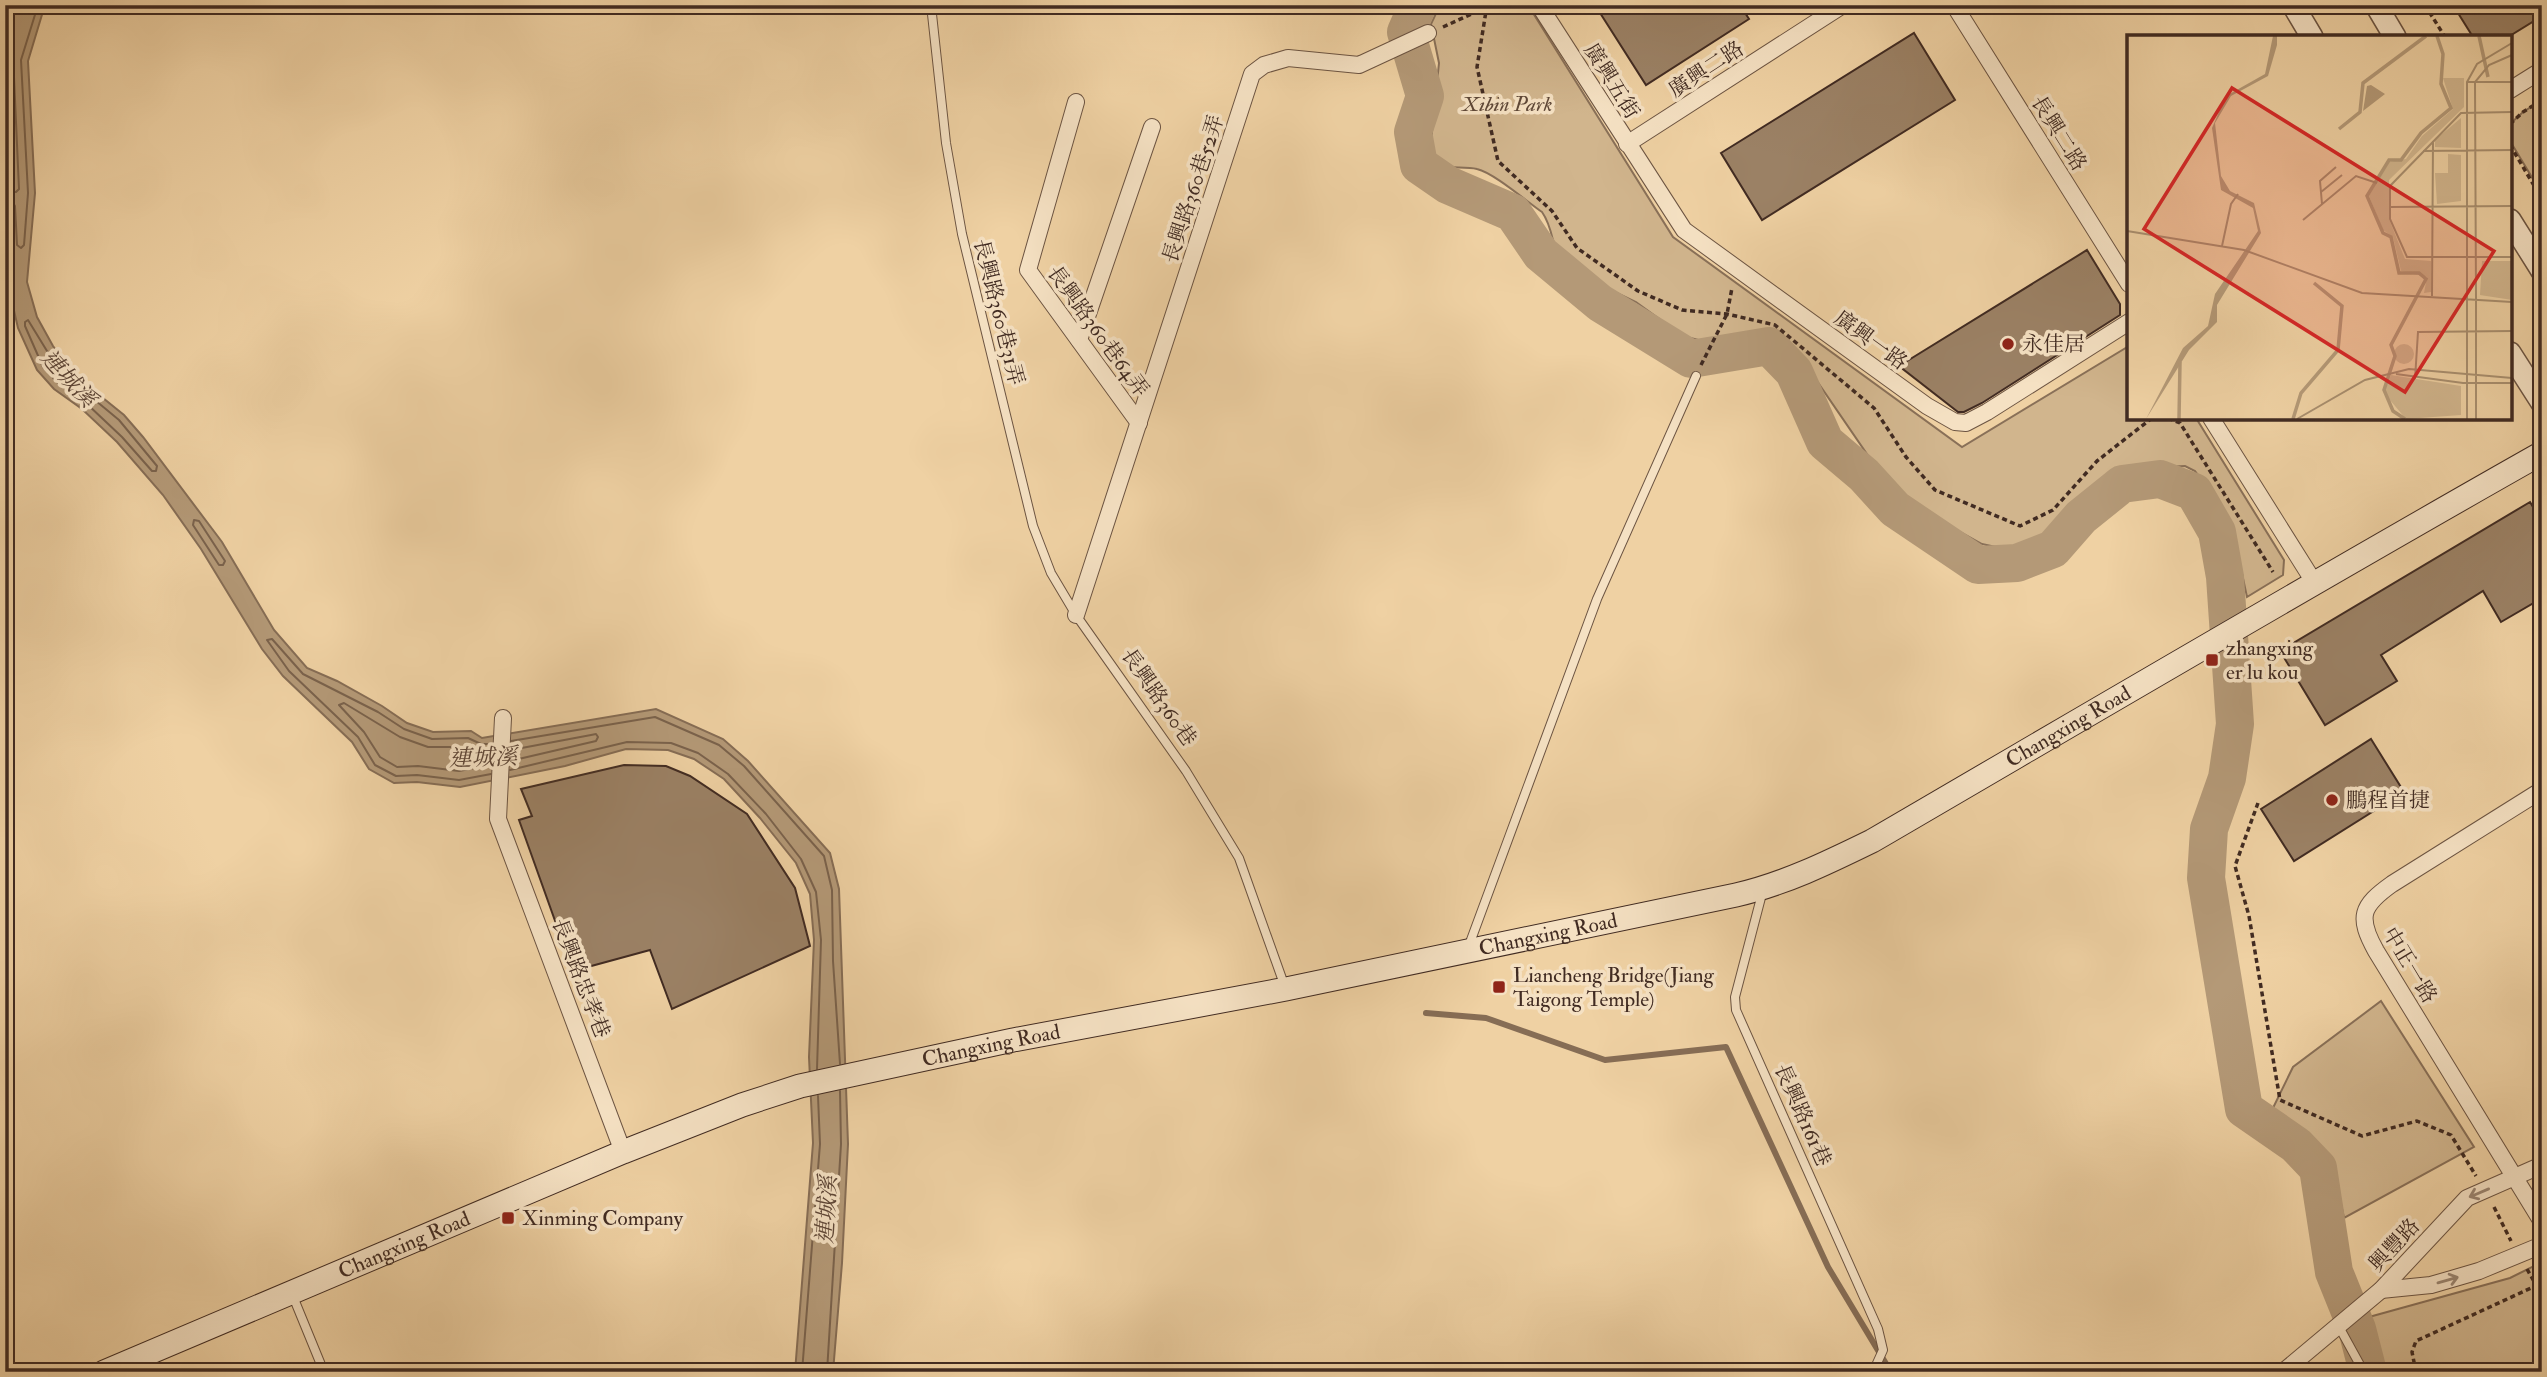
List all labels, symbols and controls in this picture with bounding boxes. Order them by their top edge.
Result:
street label: 廣興二路 [1664,35,1749,104]
inset map [2127,35,2512,420]
street label: 廣興五街 [1578,38,1645,124]
street label: 長興二路 [2025,90,2092,176]
park label: Xibin Park [1461,91,1552,118]
street label: 長興路360巷52弄 [1157,112,1230,267]
street label: 長興路360巷31弄 [967,236,1030,388]
street label: 長興路360巷64弄 [1041,260,1154,402]
street label: 廣興一路 [1829,305,1913,376]
place label: 永佳居 [2022,331,2085,358]
marker: 永佳居 [2000,336,2016,352]
water label: 連城溪 [35,343,105,416]
place label: zhangxing er lu kou [2226,635,2314,686]
street label: 長興路360巷 [1115,643,1202,751]
marker: zhangxing er lu kou [2204,652,2220,668]
street label: Changxing Road [2001,679,2137,774]
water label: 連城溪 [448,742,521,773]
place label: 鵬程首捷 [2346,787,2430,814]
marker: 鵬程首捷 [2324,792,2340,808]
street label: Changxing Road [1477,907,1620,962]
street label: 長興路忠孝巷 [545,915,616,1042]
street label: 中正一路 [2376,922,2443,1008]
place label: Liancheng Bridge(Jiang Taigong Temple) [1513,962,1715,1013]
marker: Liancheng Bridge(Jiang Taigong Temple) [1491,979,1507,995]
street label: Changxing Road [919,1018,1063,1073]
street label: 長興路161巷 [1768,1060,1837,1171]
water label: 連城溪 [810,1172,843,1245]
one-way arrow [2469,1187,2491,1200]
street label: Changxing Road [334,1205,475,1285]
place label: Xinming Company [522,1205,684,1232]
marker: Xinming Company [500,1210,516,1226]
street label: 興豐路 [2363,1213,2426,1278]
one-way arrow [2437,1273,2459,1286]

